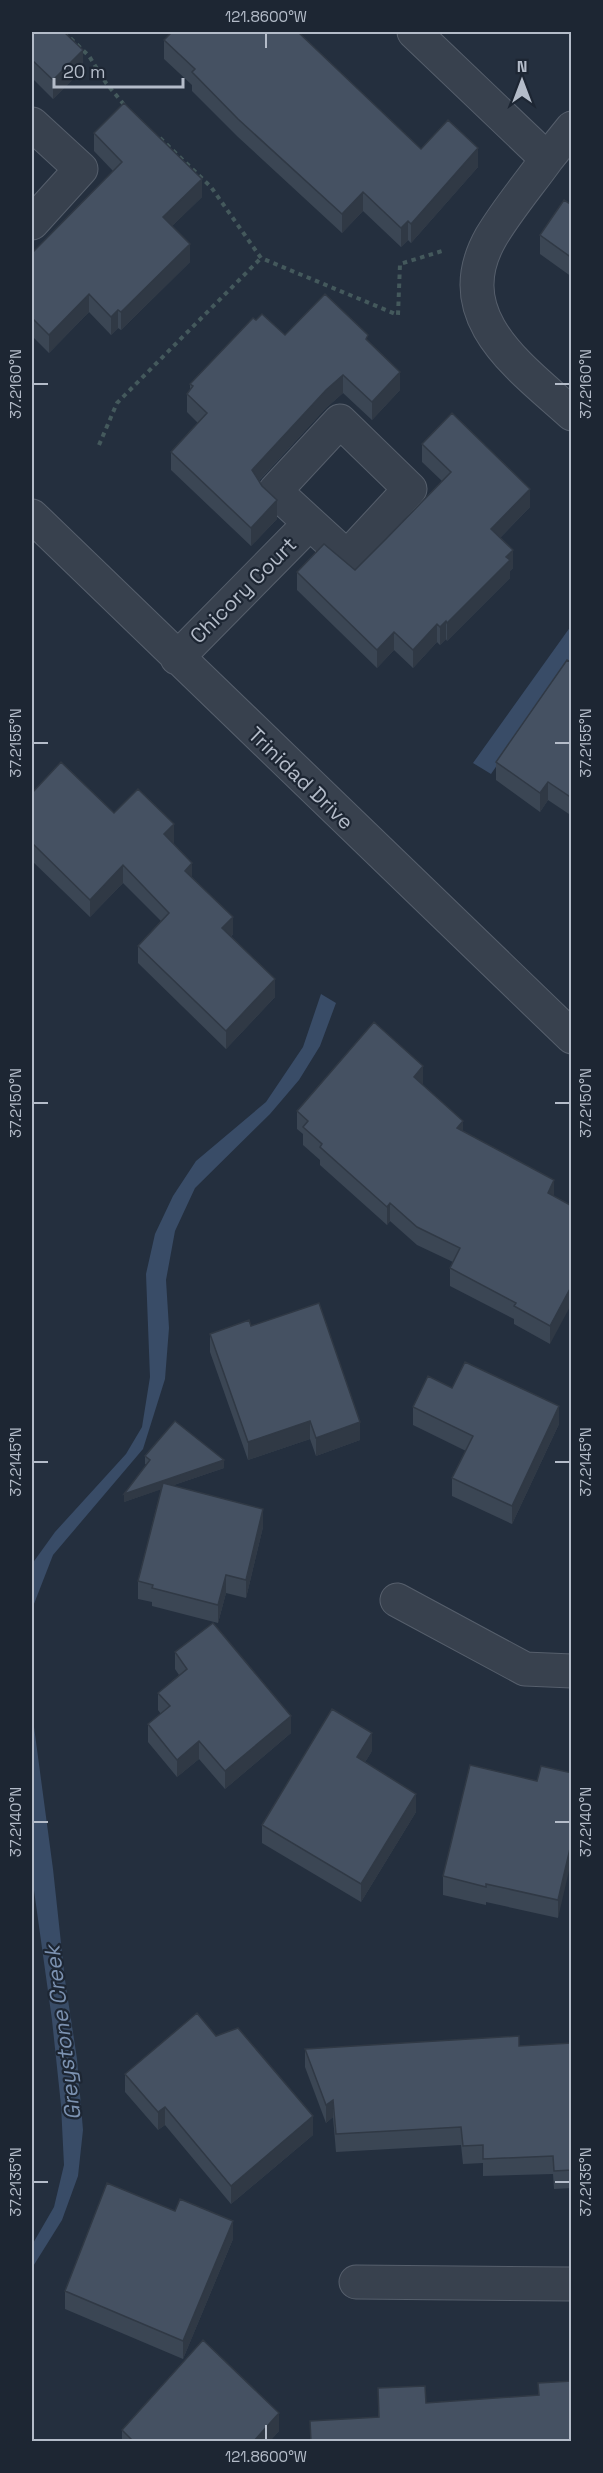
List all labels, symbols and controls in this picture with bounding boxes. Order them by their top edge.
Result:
text: 121.8600°W [225,7,307,26]
scale bar [54,51,183,89]
north arrow [492,51,552,111]
text: N [517,56,527,77]
text: 20 m [63,60,106,83]
text: 37.2160°N [6,349,25,419]
text: 37.2160°N [576,349,595,419]
street label: Chicory Court [184,531,302,649]
text: 37.2155°N [6,708,25,778]
text: 37.2155°N [576,708,595,778]
street label: Trinidad Drive [243,721,359,835]
text: 37.2150°N [6,1068,25,1138]
text: 37.2150°N [576,1068,595,1138]
text: 37.2145°N [6,1427,25,1497]
text: 37.2145°N [576,1427,595,1497]
text: 37.2140°N [6,1787,25,1857]
text: 37.2140°N [576,1787,595,1857]
water label: Greystone Creek [37,1942,87,2122]
text: 37.2135°N [6,2147,25,2217]
text: 37.2135°N [576,2147,595,2217]
text: 121.8600°W [225,2447,307,2466]

